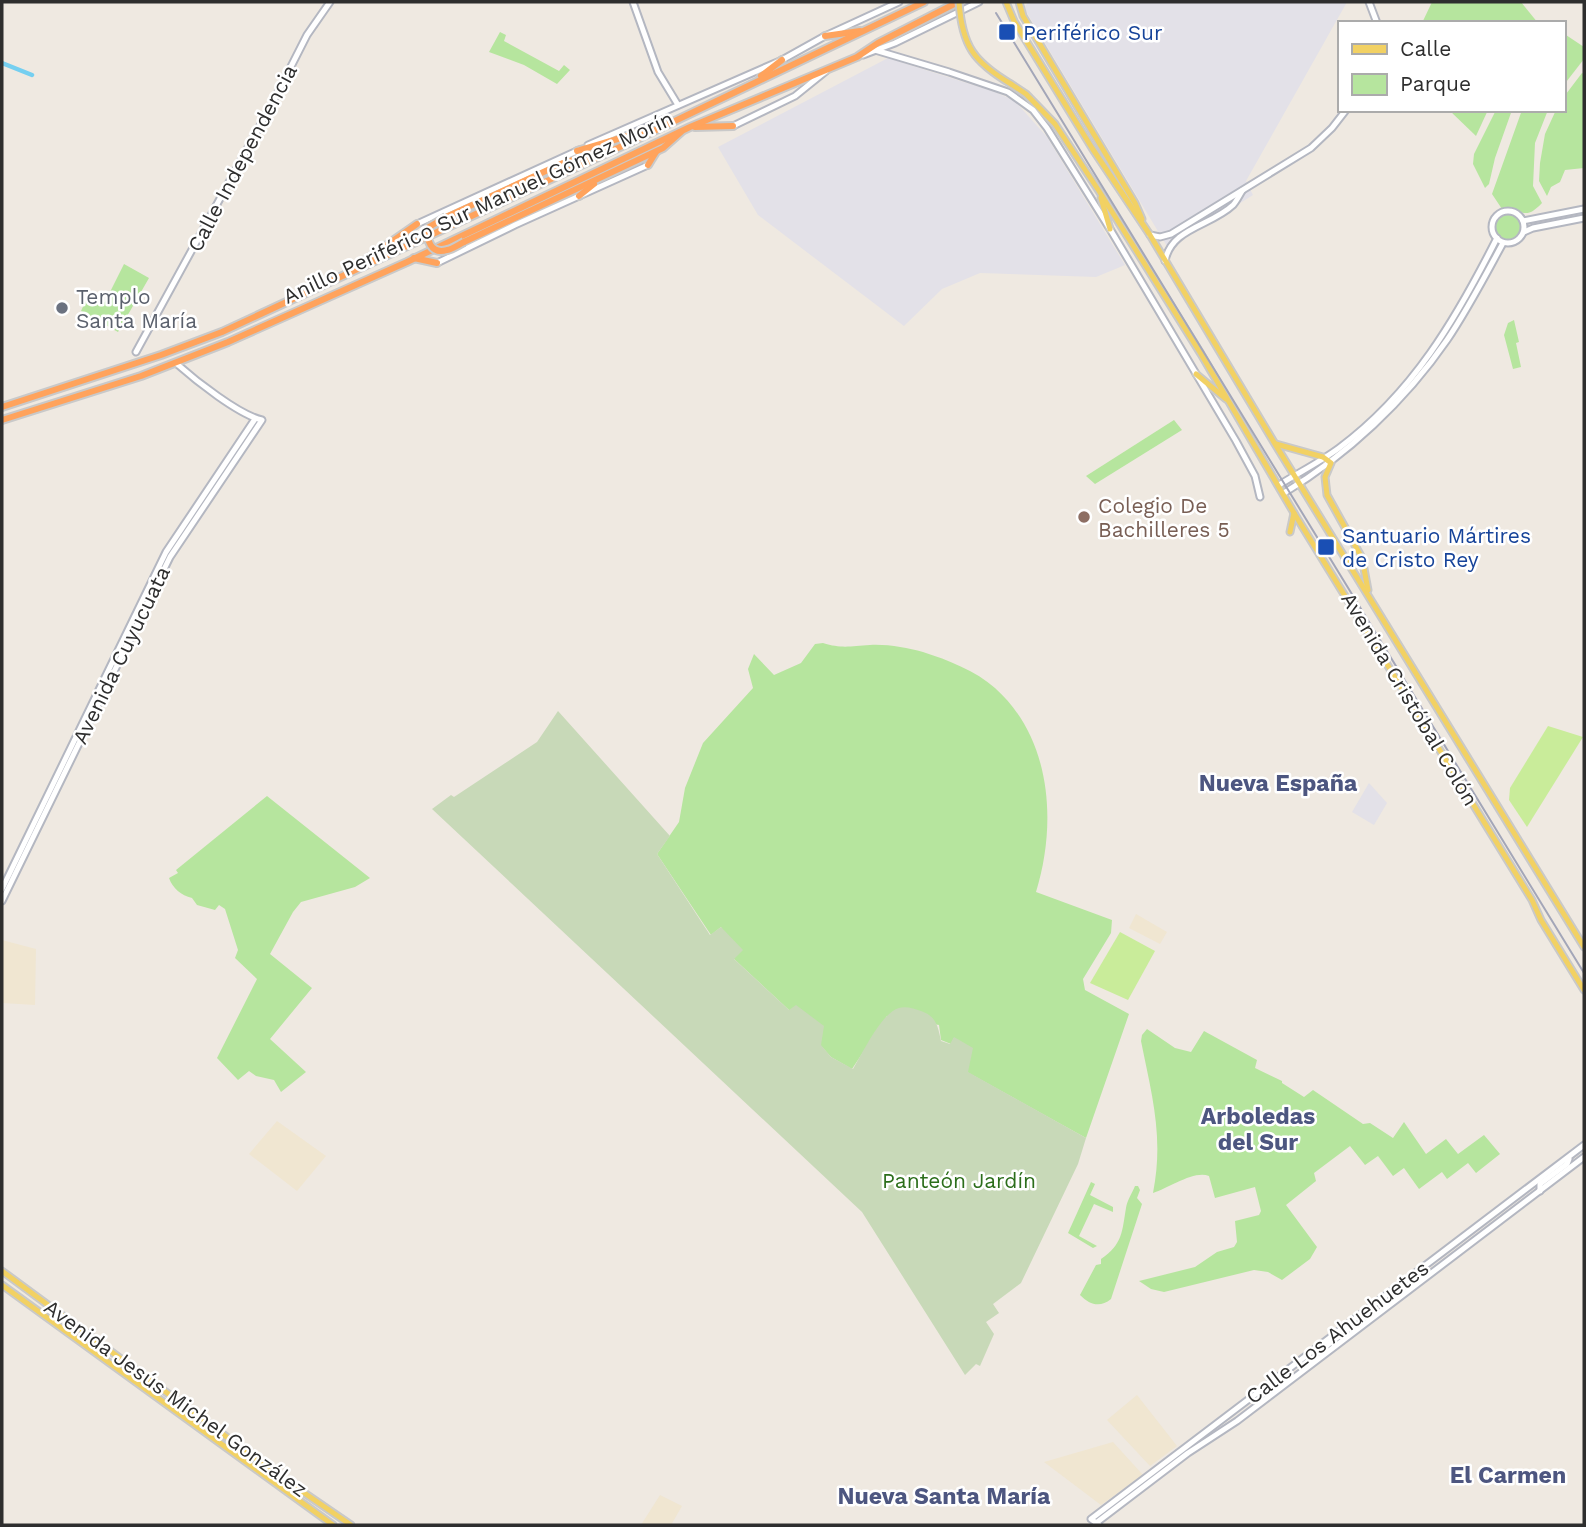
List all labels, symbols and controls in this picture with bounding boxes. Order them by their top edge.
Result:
place label: Periférico Sur [1023,20,1163,45]
legend [1338,21,1565,112]
marker: Periférico Sur [997,22,1017,42]
text: Calle [1400,36,1451,61]
street label: Calle Independencia [182,60,302,256]
text: Parque [1400,71,1471,96]
street label: Anillo Periférico Sur Manuel Gómez Morín [279,105,677,309]
place label: Templo Santa María [76,284,197,333]
marker: Templo Santa María [54,300,70,316]
place label: Colegio De Bachilleres 5 [1098,493,1230,542]
marker: Colegio De Bachilleres 5 [1076,509,1092,525]
place label: Santuario Mártires de Cristo Rey [1342,523,1531,572]
marker: Santuario Mártires de Cristo Rey [1316,537,1336,557]
street label: Avenida Cuyucuata [67,562,175,748]
street label: Avenida Cristóbal Colón [1336,588,1484,810]
district label: Nueva España [1199,770,1358,797]
district label: Arboledas del Sur [1201,1103,1315,1156]
park label: Panteón Jardín [882,1168,1036,1193]
street label: Calle Los Ahuehuetes [1241,1255,1433,1409]
street label: Avenida Jesús Michel González [40,1294,312,1502]
district label: El Carmen [1450,1462,1566,1489]
district label: Nueva Santa María [838,1483,1051,1510]

